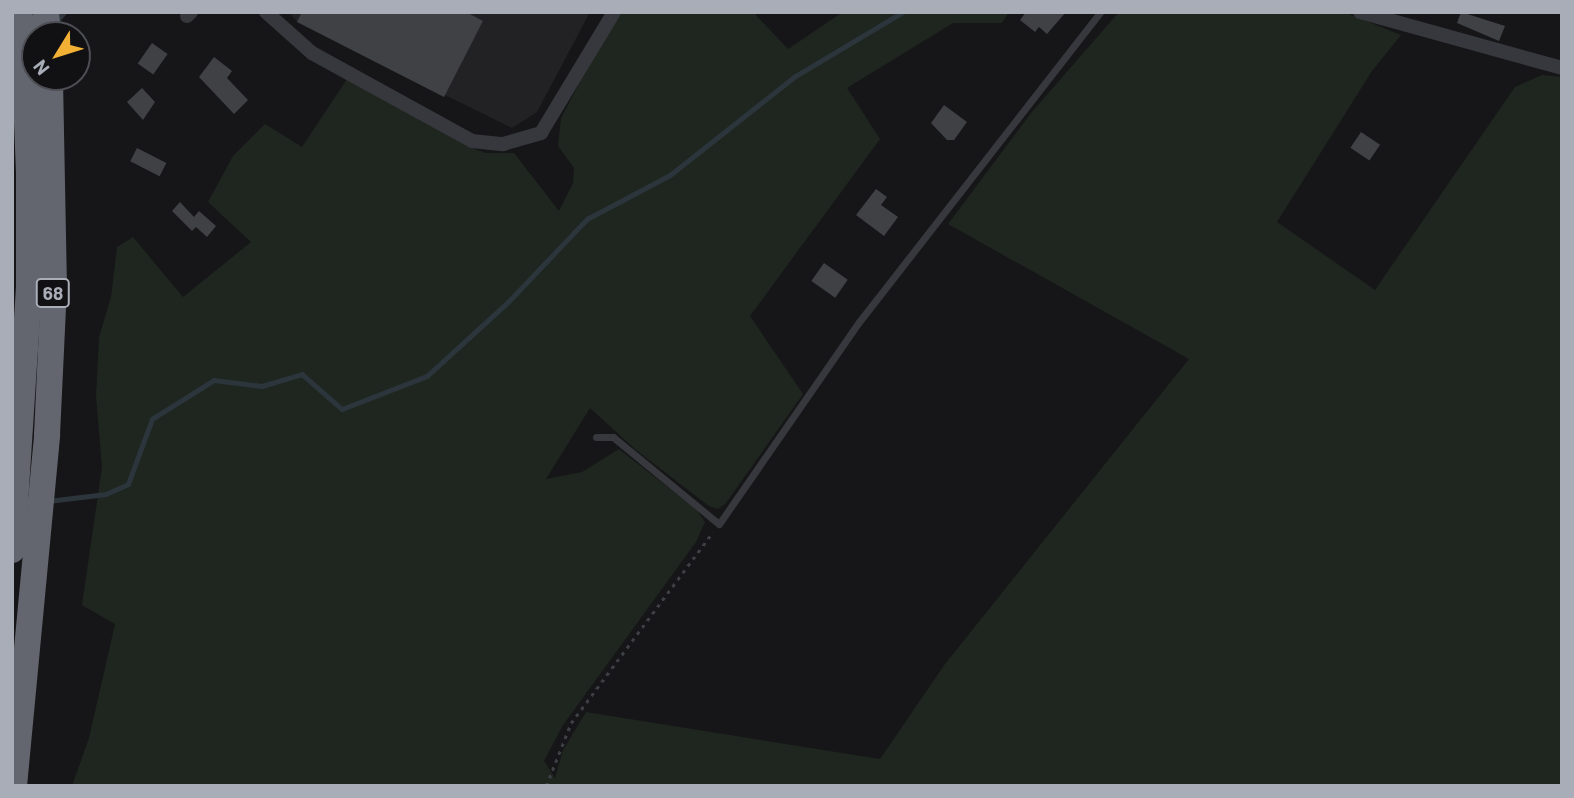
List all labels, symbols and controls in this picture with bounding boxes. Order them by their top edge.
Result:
north arrow [21,21,91,91]
text: N [28,56,54,80]
road number: 68 [36,278,70,308]

